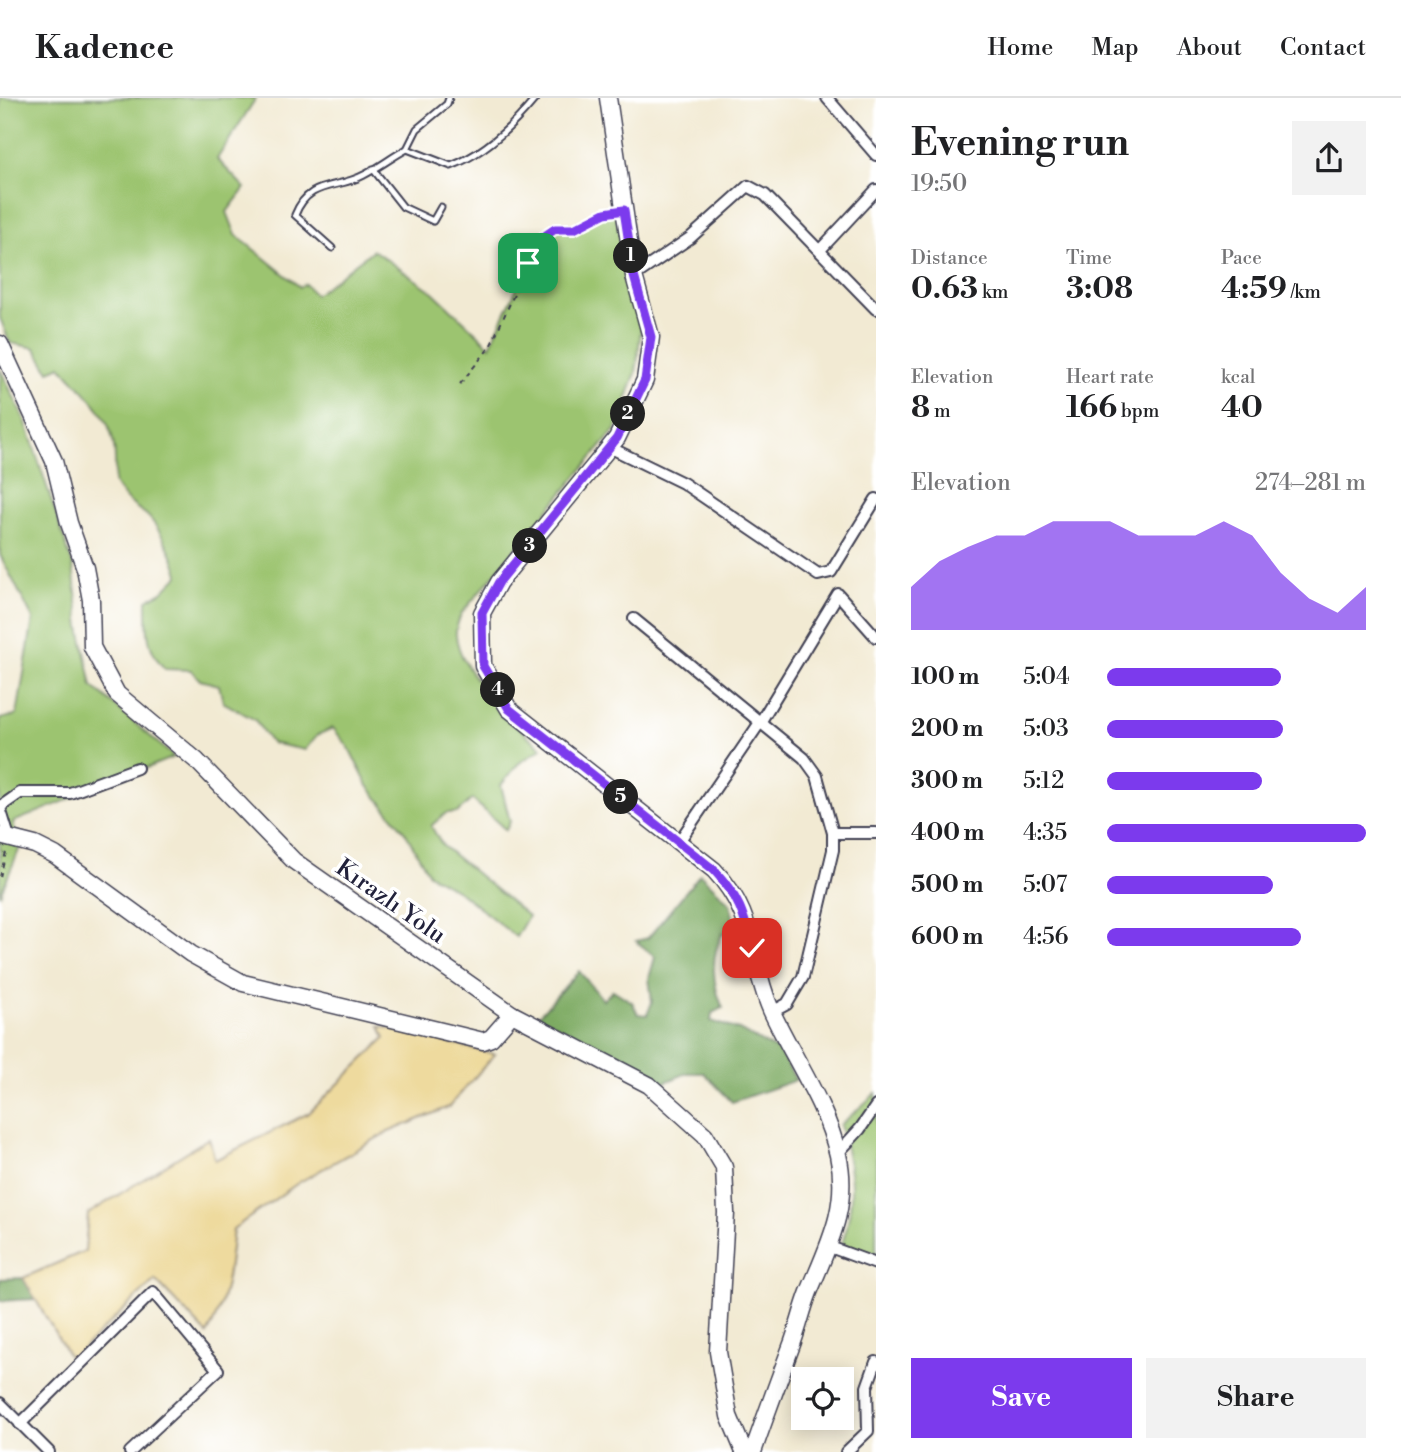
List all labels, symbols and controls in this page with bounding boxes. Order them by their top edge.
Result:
text: Kadence [35,28,174,69]
text: Home [988,33,1053,63]
text: Map [1091,33,1139,63]
text: About [1177,33,1242,63]
text: Contact [1280,33,1366,63]
text: Evening run [911,120,1129,167]
button: share [1292,121,1366,195]
text: 19:50 [911,170,967,198]
pin [498,233,558,293]
pin: 1 [614,238,648,274]
text: 1 [626,243,635,267]
icon: arrive [509,244,547,282]
text: Distance [911,246,988,270]
text: Time [1066,246,1112,270]
text: Pace [1221,246,1262,270]
text: 0.63 [911,270,978,308]
text: 3:08 [1066,270,1133,308]
text: 4:59 [1221,270,1287,308]
text: km [978,280,1008,304]
text: /km [1287,280,1321,304]
text: Elevation [911,365,993,389]
text: Heart rate [1066,365,1154,389]
text: kcal [1221,365,1255,389]
text: 8 [911,389,930,427]
text: 166 [1066,389,1117,427]
text: 40 [1221,389,1263,427]
pin: 2 [610,396,646,432]
text: m [930,399,951,423]
text: bpm [1117,399,1160,423]
text: 2 [622,401,633,425]
text: Elevation [911,469,1011,497]
text: 274–281 m [1255,469,1366,497]
pin: 3 [512,528,548,564]
text: 3 [524,533,535,557]
text: 100 m [911,663,979,691]
text: 5:04 [1023,663,1070,691]
pin: 4 [480,672,516,708]
text: 4 [491,677,504,701]
text: 200 m [911,715,983,743]
text: 5:03 [1023,715,1069,743]
text: 300 m [911,767,983,795]
text: 5:12 [1023,767,1064,795]
pin: 5 [604,780,638,814]
text: 5 [615,784,626,808]
text: 400 m [911,819,984,847]
text: 4:35 [1023,819,1067,847]
street label: Kırazlı Yolu [330,853,452,951]
text: 500 m [911,871,983,899]
text: 5:07 [1023,871,1067,899]
pin [722,918,782,978]
text: 600 m [911,923,984,951]
text: 4:56 [1023,923,1069,951]
icon: check [733,929,771,967]
button: Save [911,1358,1132,1438]
button: Share [1146,1358,1366,1438]
map controls [791,1367,854,1430]
button: locate [791,1367,854,1430]

